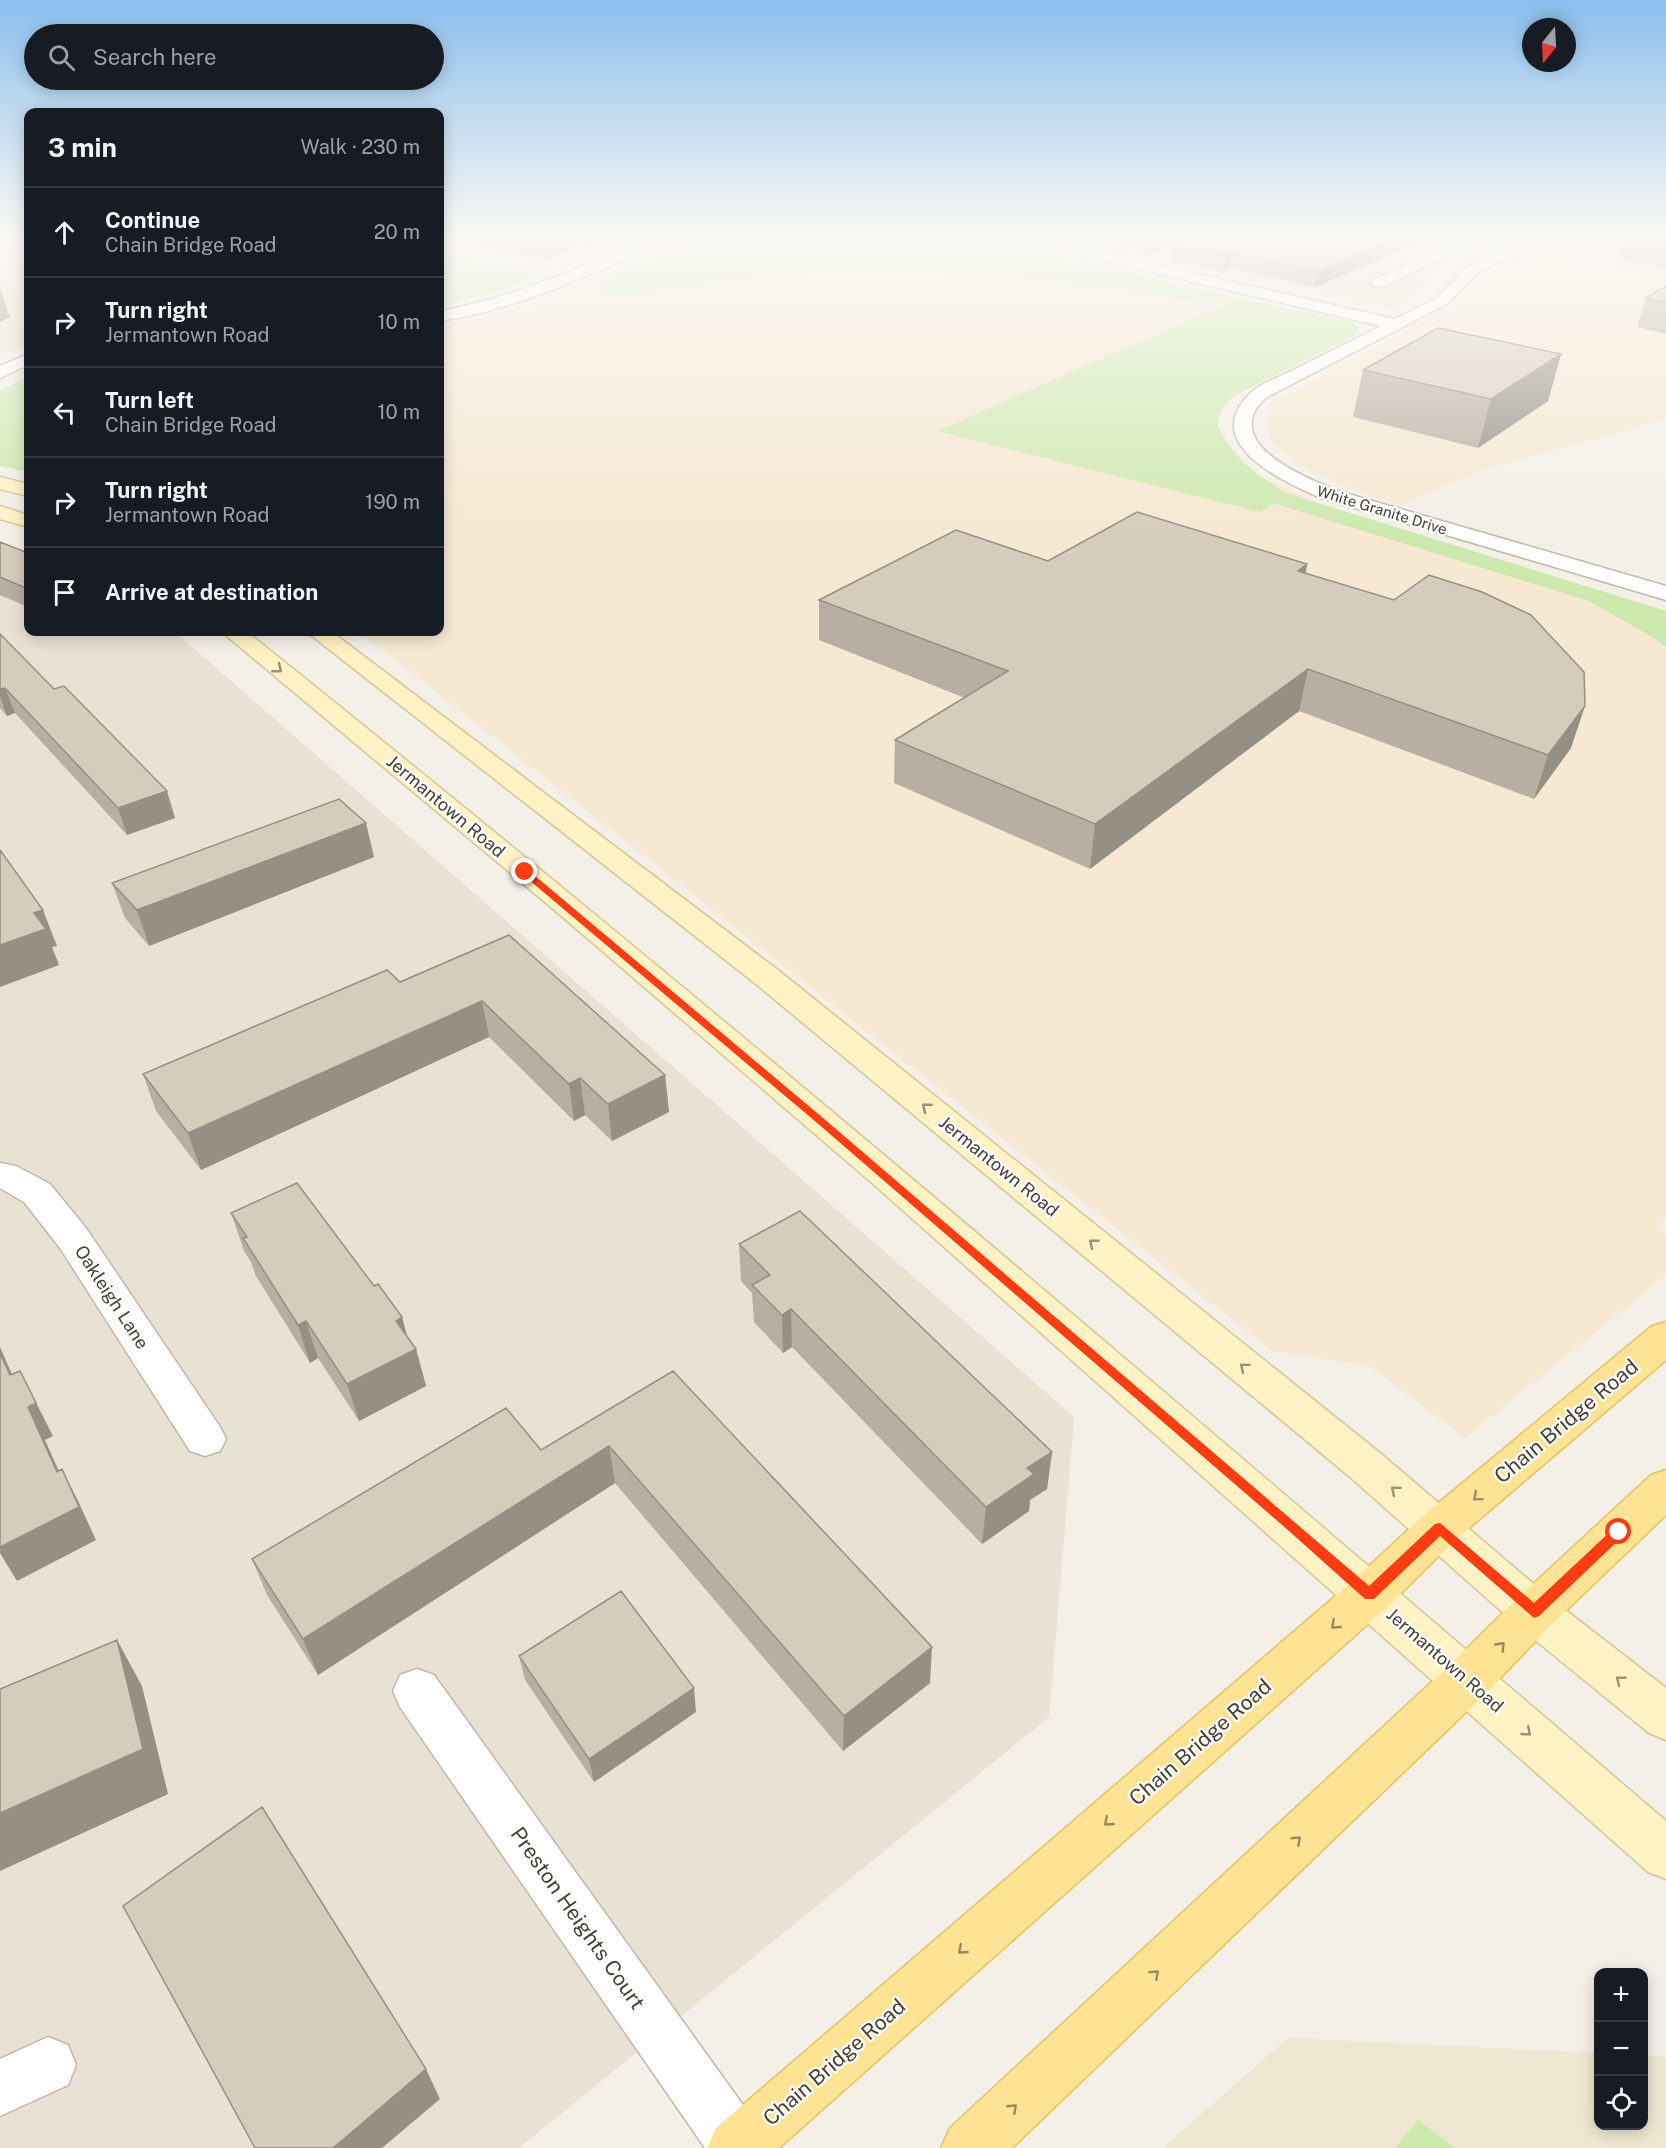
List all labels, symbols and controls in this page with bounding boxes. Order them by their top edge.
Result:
north arrow [1522,18,1576,72]
search box [24,24,444,90]
icon: search [45,41,78,74]
text: Search here [93,44,217,70]
text: 3 min [48,132,117,163]
text: Walk · 230 m [301,135,420,159]
text: Continue [105,207,200,233]
icon: ahead [48,216,81,249]
text: 20 m [374,220,420,244]
text: Chain Bridge Road [105,233,276,257]
text: Turn right [105,297,208,323]
icon: right [48,306,81,339]
text: 10 m [377,310,420,334]
text: Jermantown Road [105,323,269,347]
text: Turn left [105,387,194,413]
icon: left [48,396,81,429]
text: 10 m [377,400,420,424]
text: Chain Bridge Road [105,413,276,437]
text: Turn right [105,477,208,503]
street label: White Granite Drive [1315,482,1449,538]
icon: right [48,486,81,519]
text: 190 m [365,490,420,514]
text: Jermantown Road [105,503,269,527]
icon: arrive [48,576,81,609]
text: Arrive at destination [105,579,318,605]
one-way arrow [271,661,282,672]
street label: Jermantown Road [383,750,509,862]
route end [511,858,537,884]
one-way arrow [922,1103,933,1114]
street label: Jermantown Road [935,1111,1063,1221]
one-way arrow [1089,1239,1100,1250]
street label: Oakleigh Lane [71,1241,153,1353]
street label: Chain Bridge Road [1489,1354,1643,1488]
one-way arrow [1240,1363,1251,1374]
one-way arrow [1391,1487,1402,1498]
one-way arrow [1473,1489,1484,1500]
route start [1605,1518,1631,1544]
street label: Jermantown Road [1382,1604,1508,1716]
one-way arrow [1331,1618,1342,1629]
one-way arrow [1494,1642,1505,1652]
street label: Chain Bridge Road [1124,1674,1276,1810]
one-way arrow [1616,1677,1627,1688]
one-way arrow [1521,1725,1531,1736]
one-way arrow [1104,1815,1115,1826]
street label: Preston Heights Court [506,1822,650,2014]
one-way arrow [1289,1837,1300,1848]
one-way arrow [958,1943,969,1954]
map controls [1594,1968,1648,2130]
button: + [1594,1968,1648,2022]
one-way arrow [1148,1970,1159,1981]
street label: Chain Bridge Road [758,1994,910,2130]
button: − [1594,2022,1648,2076]
button: locate [1594,2076,1648,2130]
one-way arrow [1006,2104,1017,2115]

